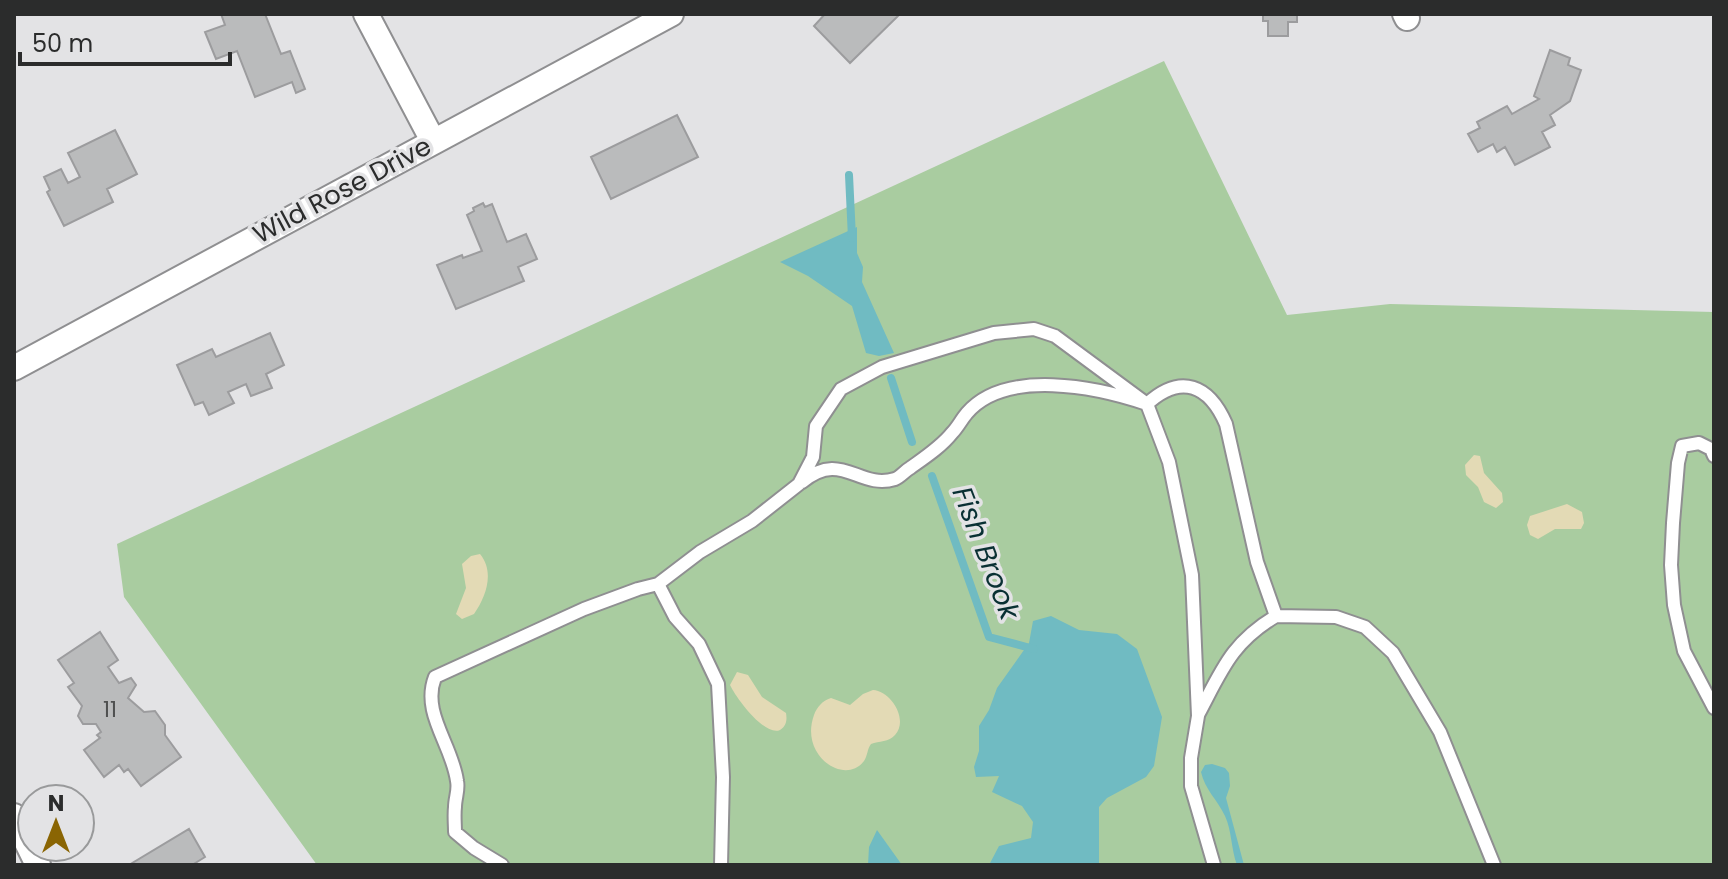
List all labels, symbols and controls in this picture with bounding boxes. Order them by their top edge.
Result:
scale bar [20,16,230,66]
text: 50 m [32,27,93,60]
street label: Wild Rose Drive [247,128,437,252]
water label: Fish Brook [943,481,1030,627]
house number: 11 [103,694,117,725]
north arrow [16,783,96,863]
text: N [48,788,64,819]

